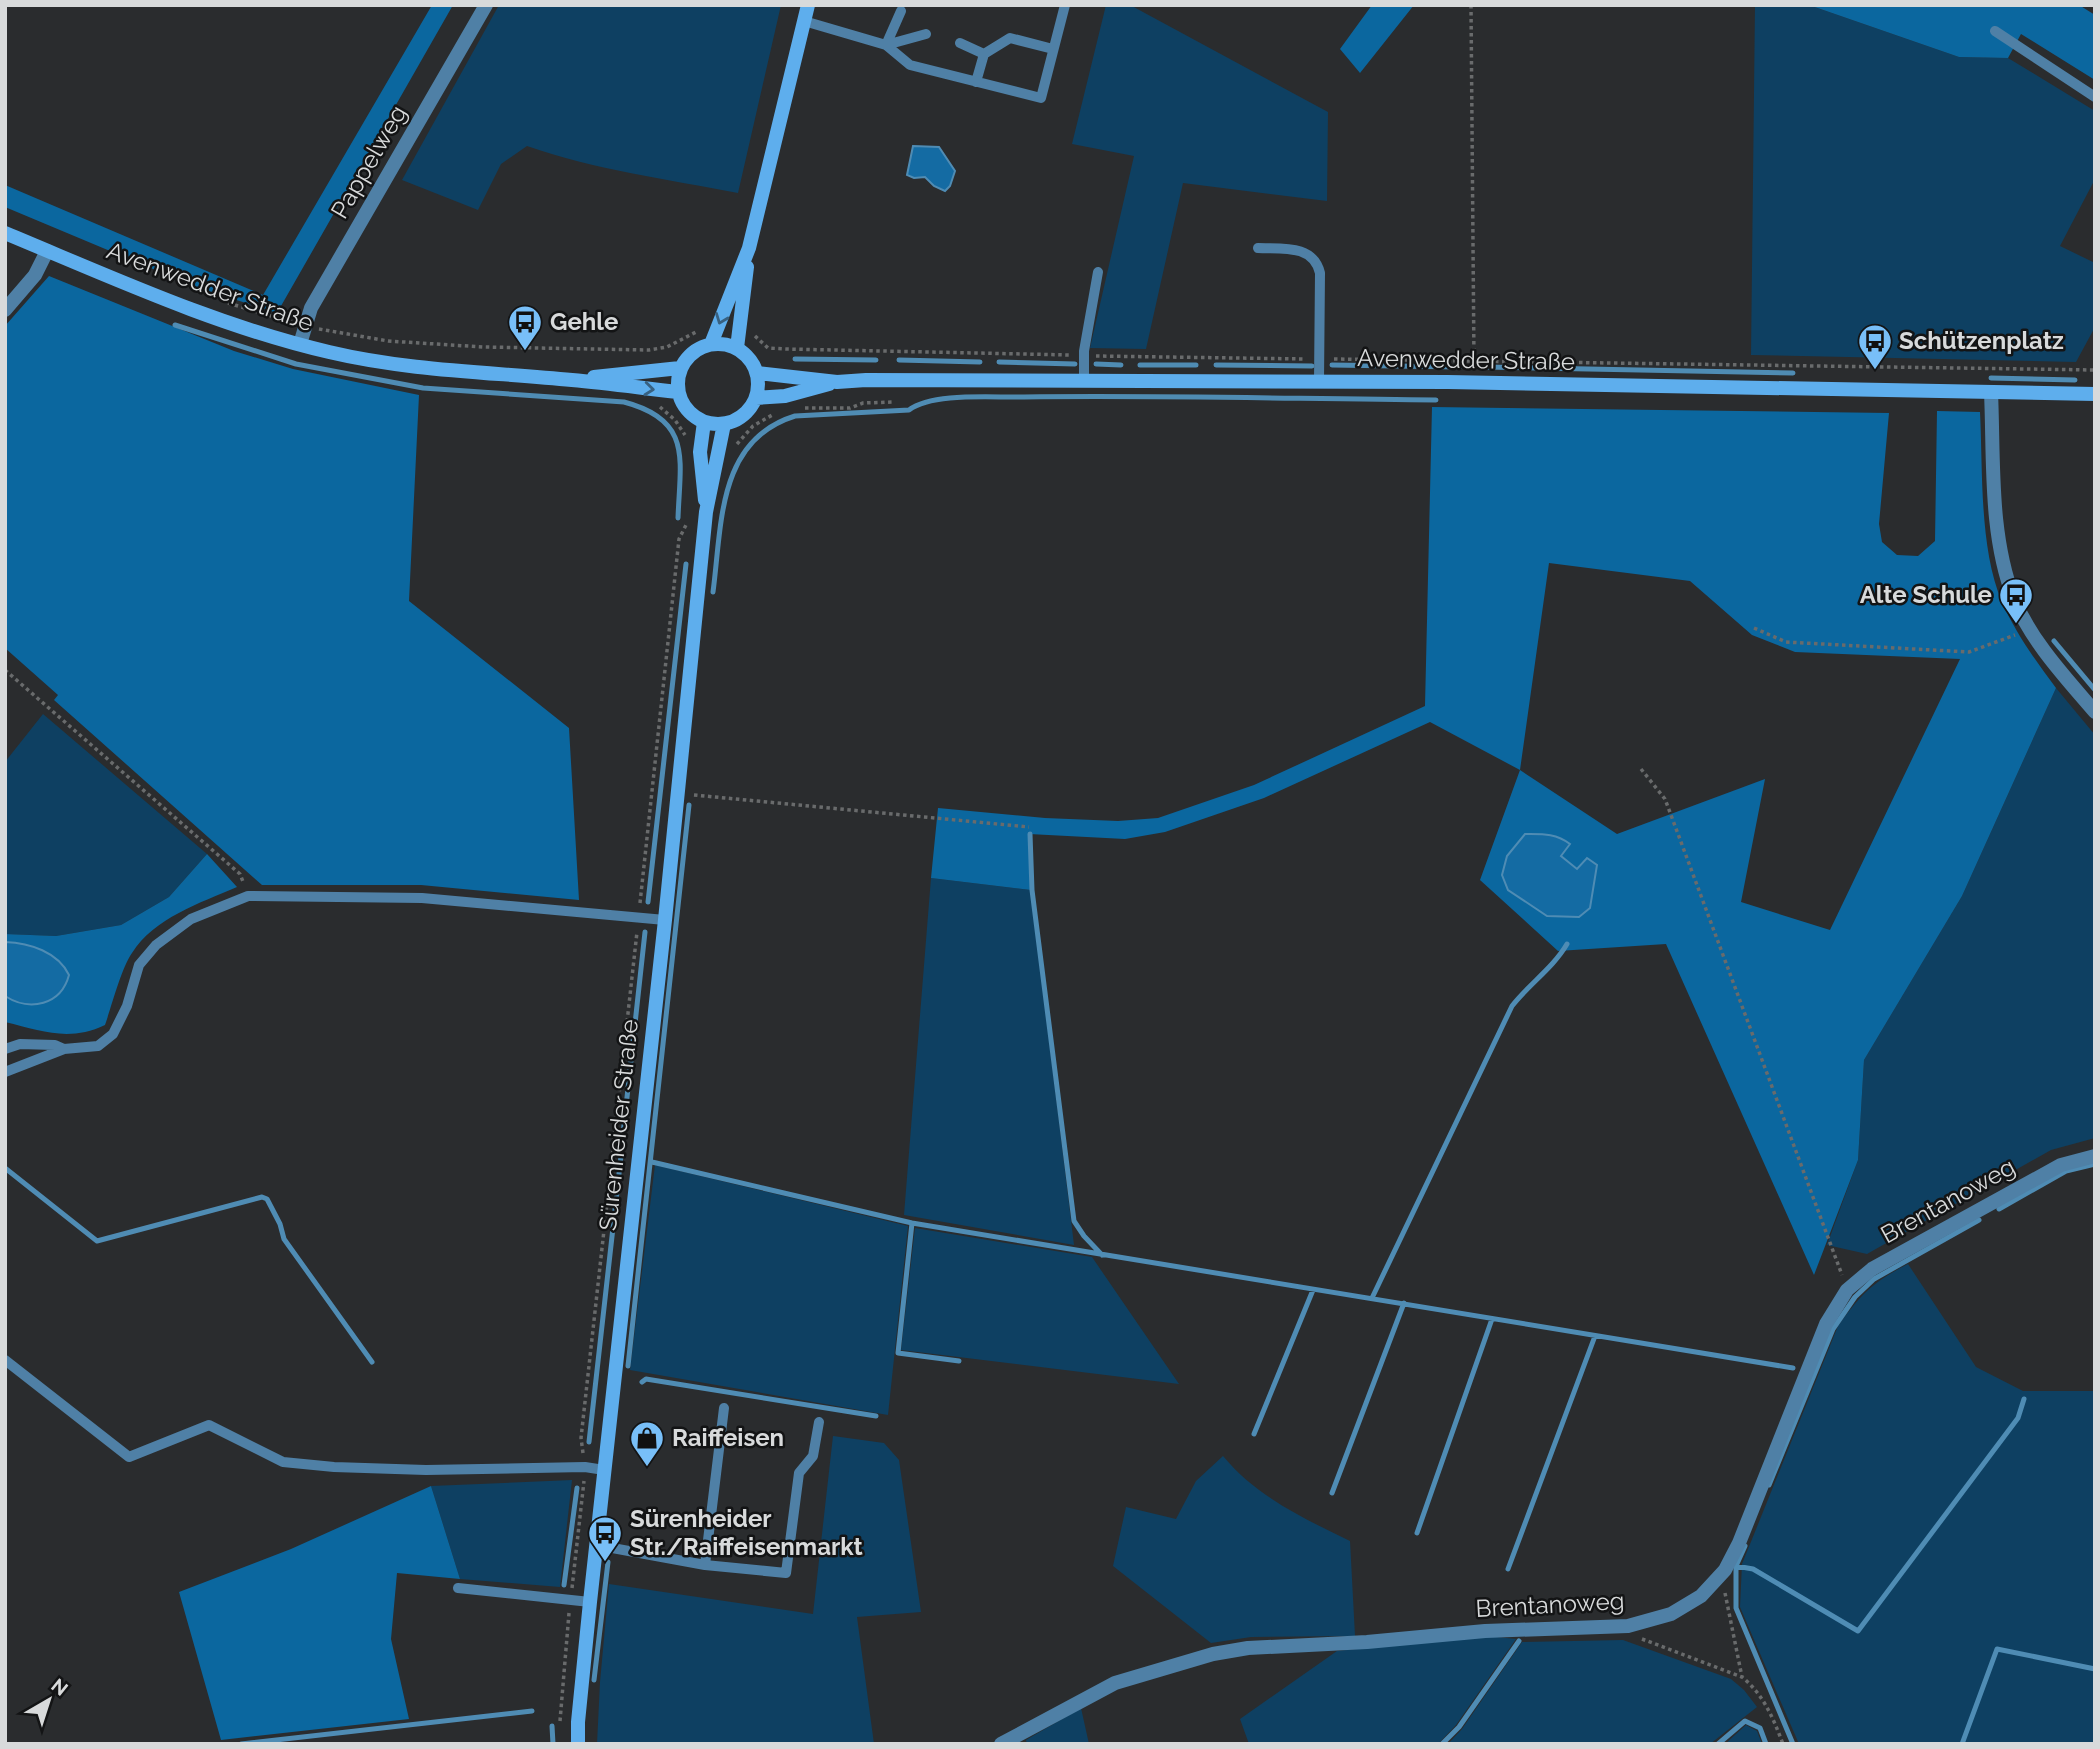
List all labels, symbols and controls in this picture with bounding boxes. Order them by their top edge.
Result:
street label: Pappelweg [325,100,413,223]
street label: Avenwedder Straße [103,236,317,337]
bus stop icon: Gehle [506,303,544,352]
place label: Gehle [550,307,618,336]
one-way arrow [715,312,729,324]
bus stop icon: Schützenplatz [1856,322,1894,371]
place label: Schützenplatz [1899,326,2064,355]
street label: Avenwedder Straße [1357,343,1575,376]
one-way arrow [644,381,655,396]
bus stop icon: Alte Schule [1997,576,2035,625]
place label: Alte Schule [1860,580,1992,609]
street label: Sürenheider Straße [593,1018,644,1232]
street label: Brentanoweg [1876,1152,2020,1249]
shop icon: Raiffeisen [628,1419,666,1468]
place label: Raiffeisen [672,1423,784,1452]
place label: Sürenheider Str./Raiffeisenmarkt [630,1504,863,1561]
bus stop icon: Sürenheider Str./Raiffeisenmarkt [586,1514,624,1563]
street label: Brentanoweg [1475,1586,1625,1623]
north arrow [14,1665,84,1735]
text: N [47,1674,72,1700]

